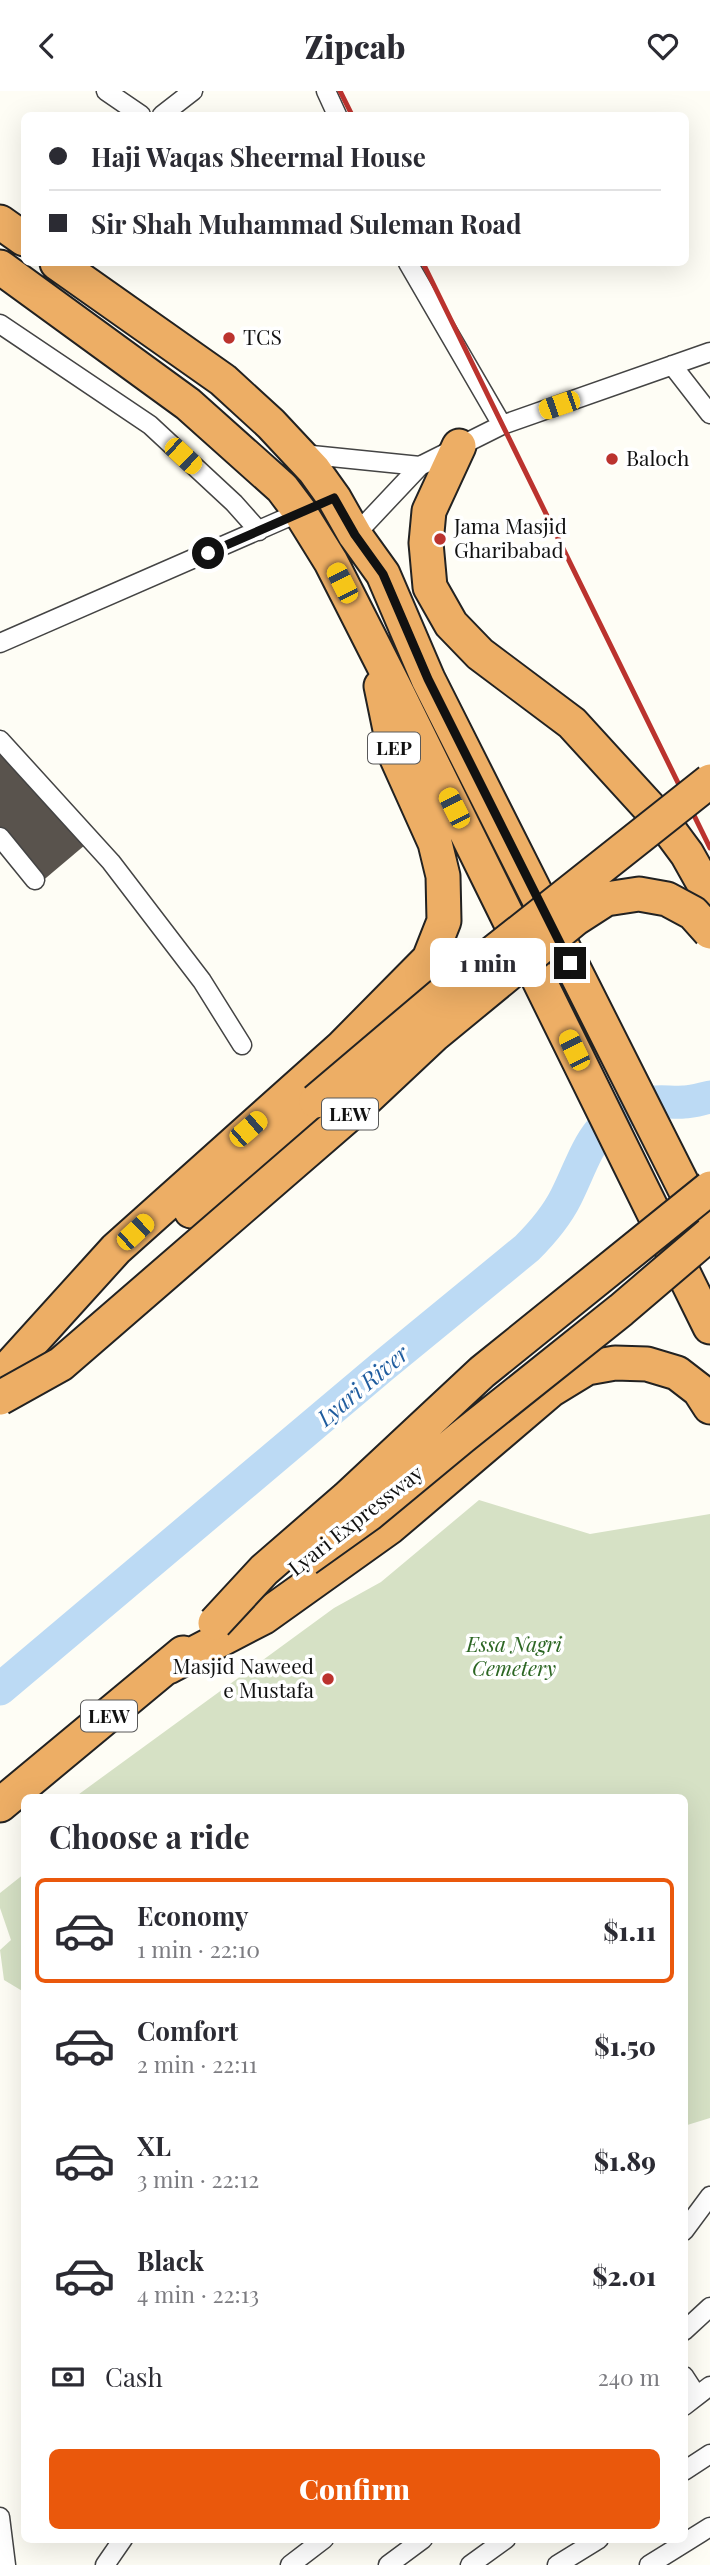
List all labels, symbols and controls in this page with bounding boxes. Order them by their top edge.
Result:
text: Zipcab [305,24,405,67]
icon: back [28,27,66,65]
icon: heart [644,27,682,65]
text: Haji Waqas Sheermal House [91,139,426,174]
text: Sir Shah Muhammad Suleman Road [91,206,522,241]
place label: TCS [243,322,282,350]
marker: TCS [221,330,237,346]
car [536,388,583,422]
car [161,434,206,478]
place label: Baloch [626,443,690,471]
marker: Baloch [604,451,620,467]
place label: Jama Masjid Gharibabad [453,511,567,563]
marker: Jama Masjid Gharibabad [432,531,448,547]
route start [192,537,224,569]
car [324,560,361,606]
road number: LEP [368,733,420,763]
car [436,785,473,831]
callout: 1 min [430,939,546,987]
text: 1 min [460,947,516,978]
route end [554,947,586,979]
car [556,1027,593,1073]
road number: LEW [322,1098,378,1129]
car [226,1107,271,1151]
car [113,1210,158,1254]
water label: Lyari River [309,1337,415,1433]
street label: Lyari Expressway [282,1458,428,1581]
park label: Essa Nagri Cemetery [465,1629,563,1681]
place label: Masjid Naweed e Mustafa [173,1651,315,1703]
marker: Masjid Naweed e Mustafa [320,1671,336,1687]
road number: LEW [81,1701,137,1731]
text: Choose a ride [49,1814,250,1857]
text: Economy [137,1898,248,1933]
icon: car [53,1899,116,1962]
text: $1.11 [603,1913,656,1948]
text: 1 min · 22:10 [137,1933,260,1964]
text: Comfort [137,2013,238,2048]
icon: car [53,2014,116,2077]
text: $1.50 [594,2028,656,2063]
text: 2 min · 22:11 [137,2048,257,2079]
text: XL [137,2128,171,2163]
icon: car [53,2129,116,2192]
text: $1.89 [594,2143,656,2178]
text: 3 min · 22:12 [137,2163,259,2194]
text: Black [137,2243,204,2278]
icon: car [53,2244,116,2307]
text: $2.01 [592,2258,656,2293]
text: 4 min · 22:13 [137,2278,259,2309]
icon: cash [49,2358,87,2396]
text: Cash [105,2359,163,2394]
text: 240 m [598,2361,660,2392]
button: Confirm [49,2449,660,2529]

